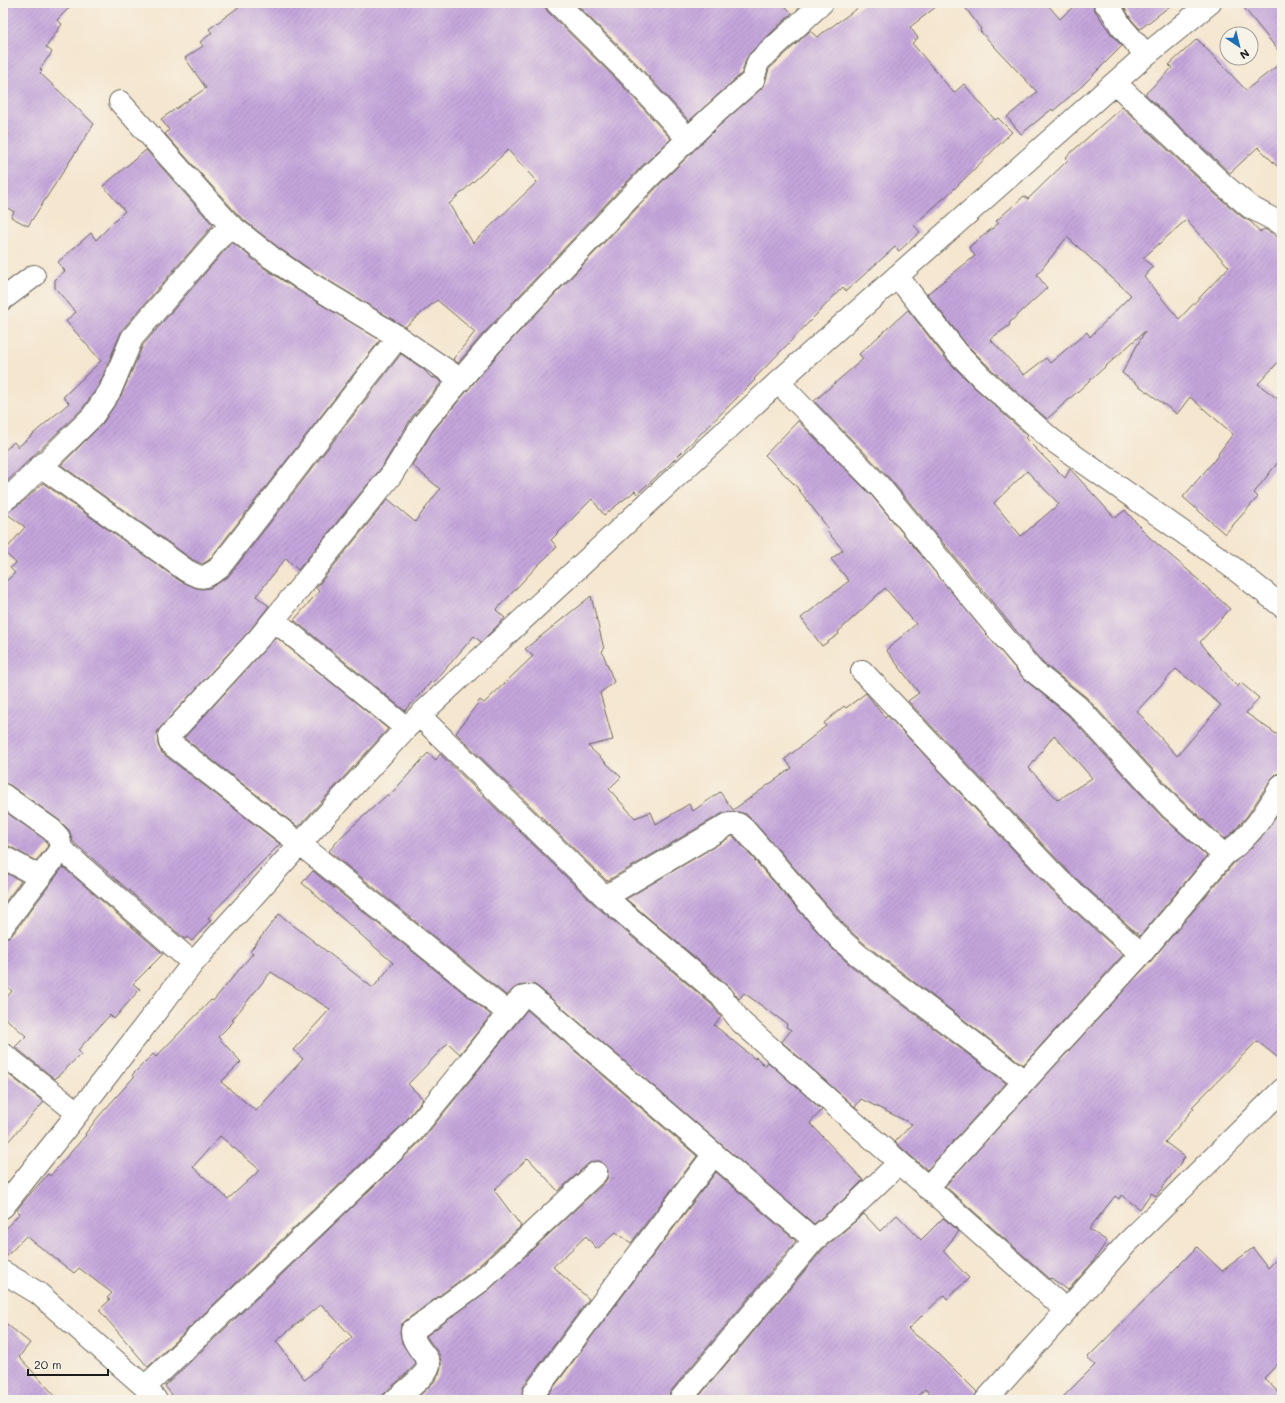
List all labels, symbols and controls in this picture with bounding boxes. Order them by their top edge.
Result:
north arrow [1219,26,1259,66]
text: N [1237,46,1253,63]
scale bar [28,1351,108,1377]
text: 20 m [34,1356,62,1372]

